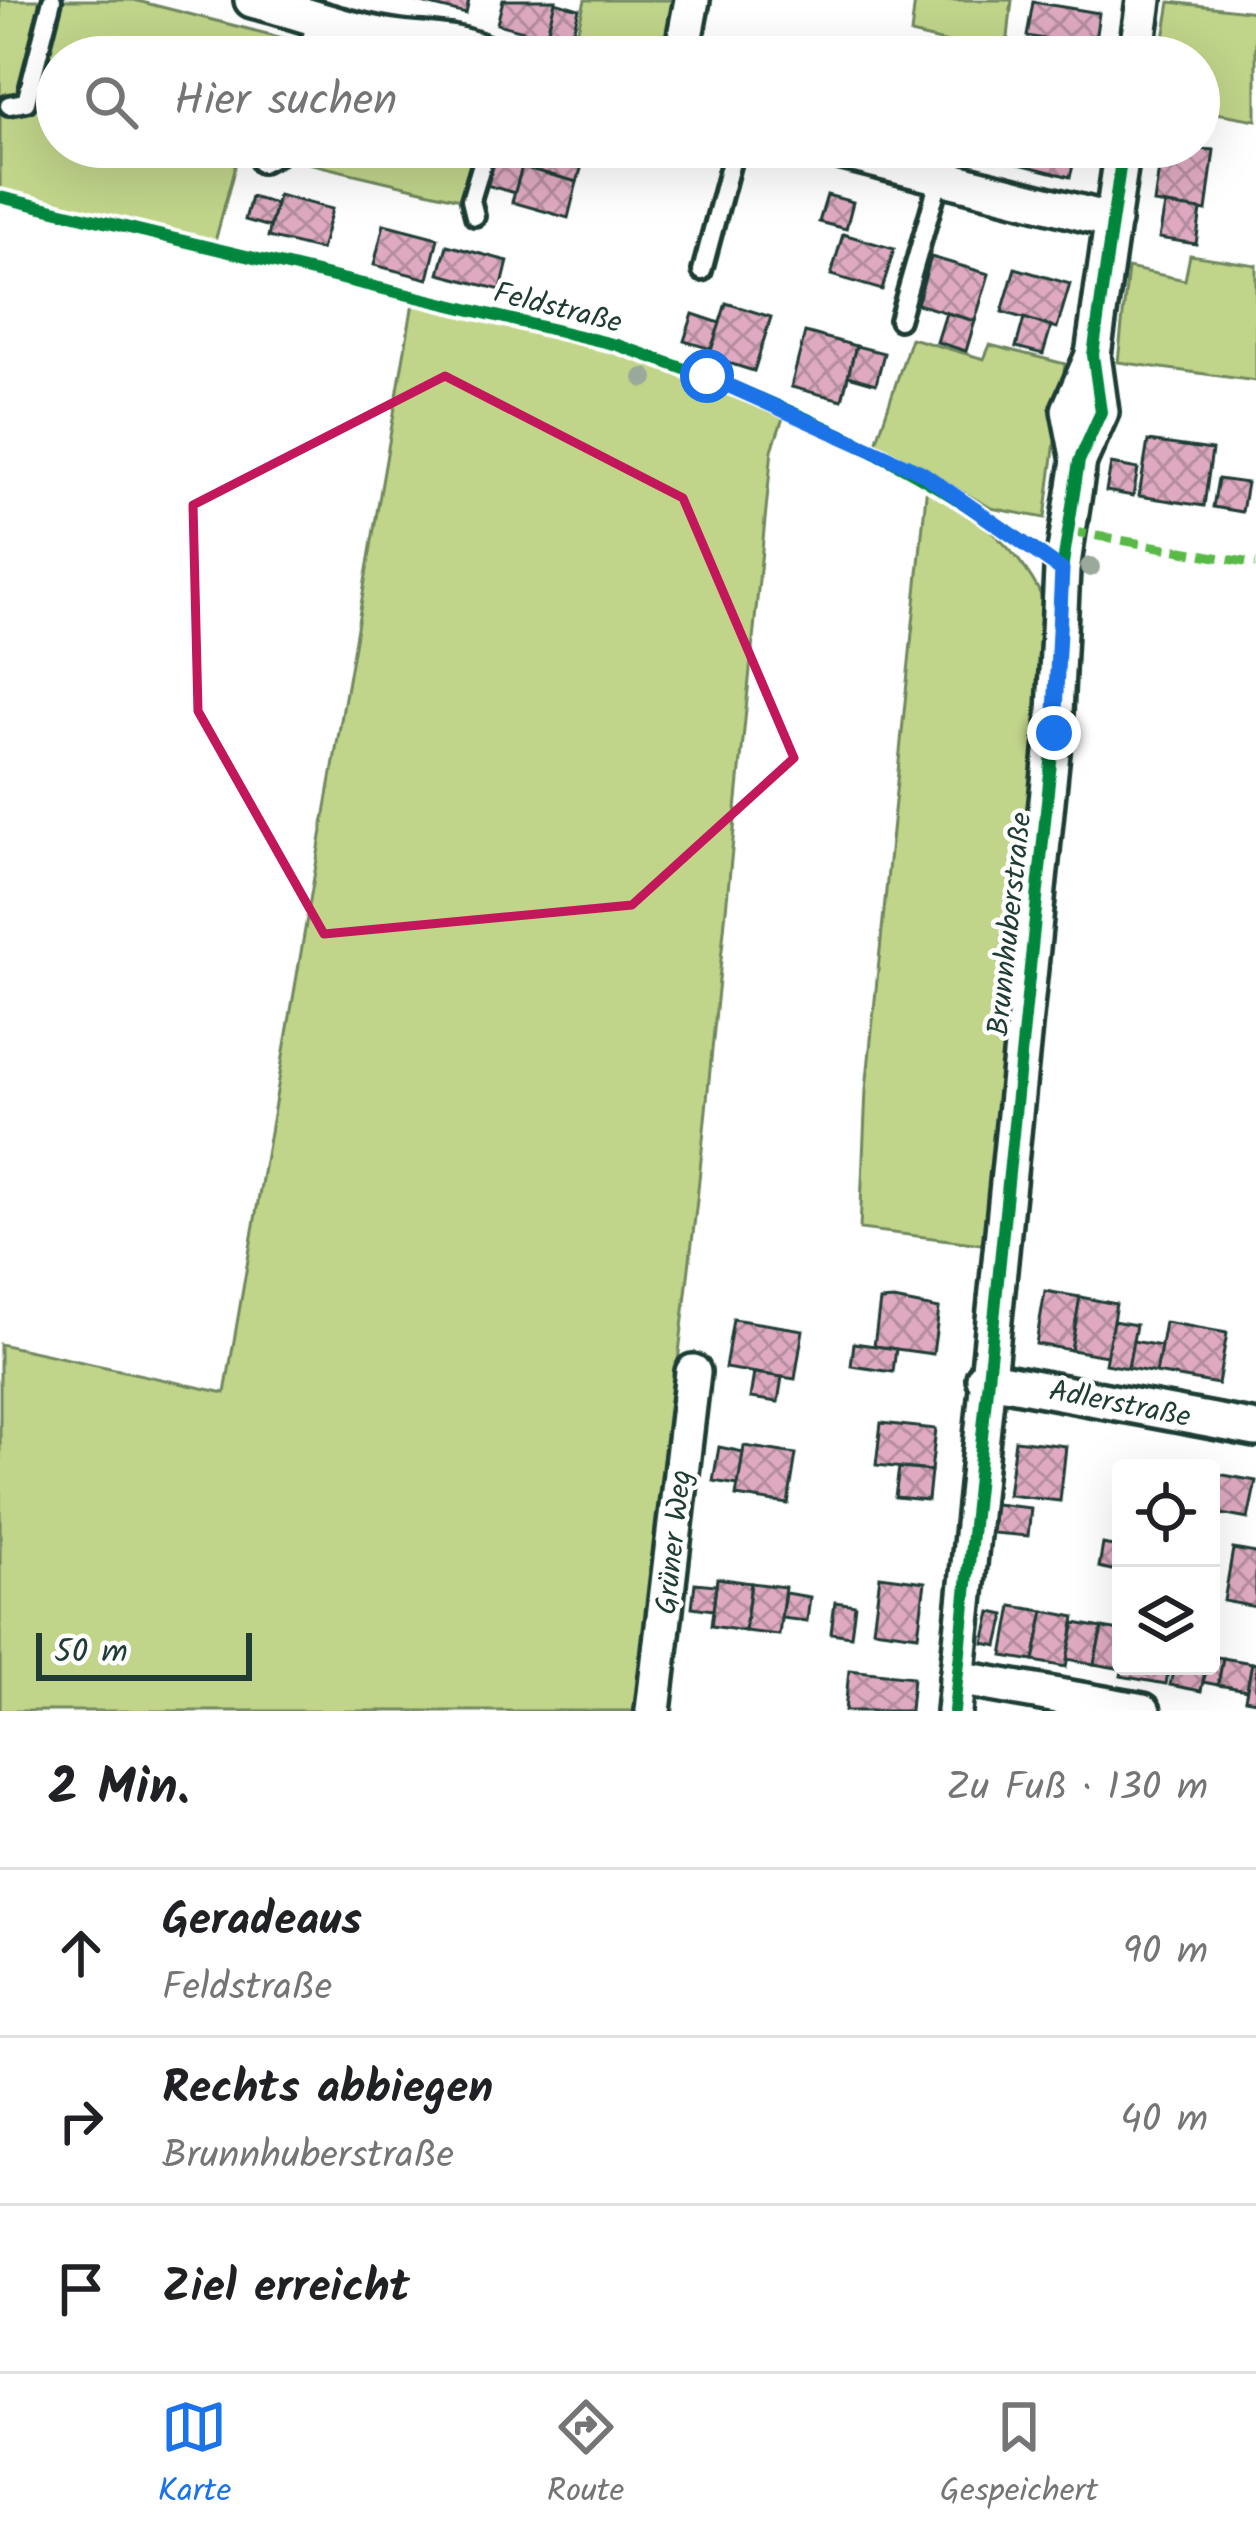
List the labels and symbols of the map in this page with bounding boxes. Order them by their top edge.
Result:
street label: Feldstraße [488,270,627,348]
route start [680,349,734,403]
route end [1027,706,1081,760]
street label: Brunnhuberstraße [975,810,1047,1038]
street label: Adlerstraße [1045,1368,1195,1442]
street label: Grüner Weg [644,1467,706,1617]
scale bar [36,1627,252,1680]

